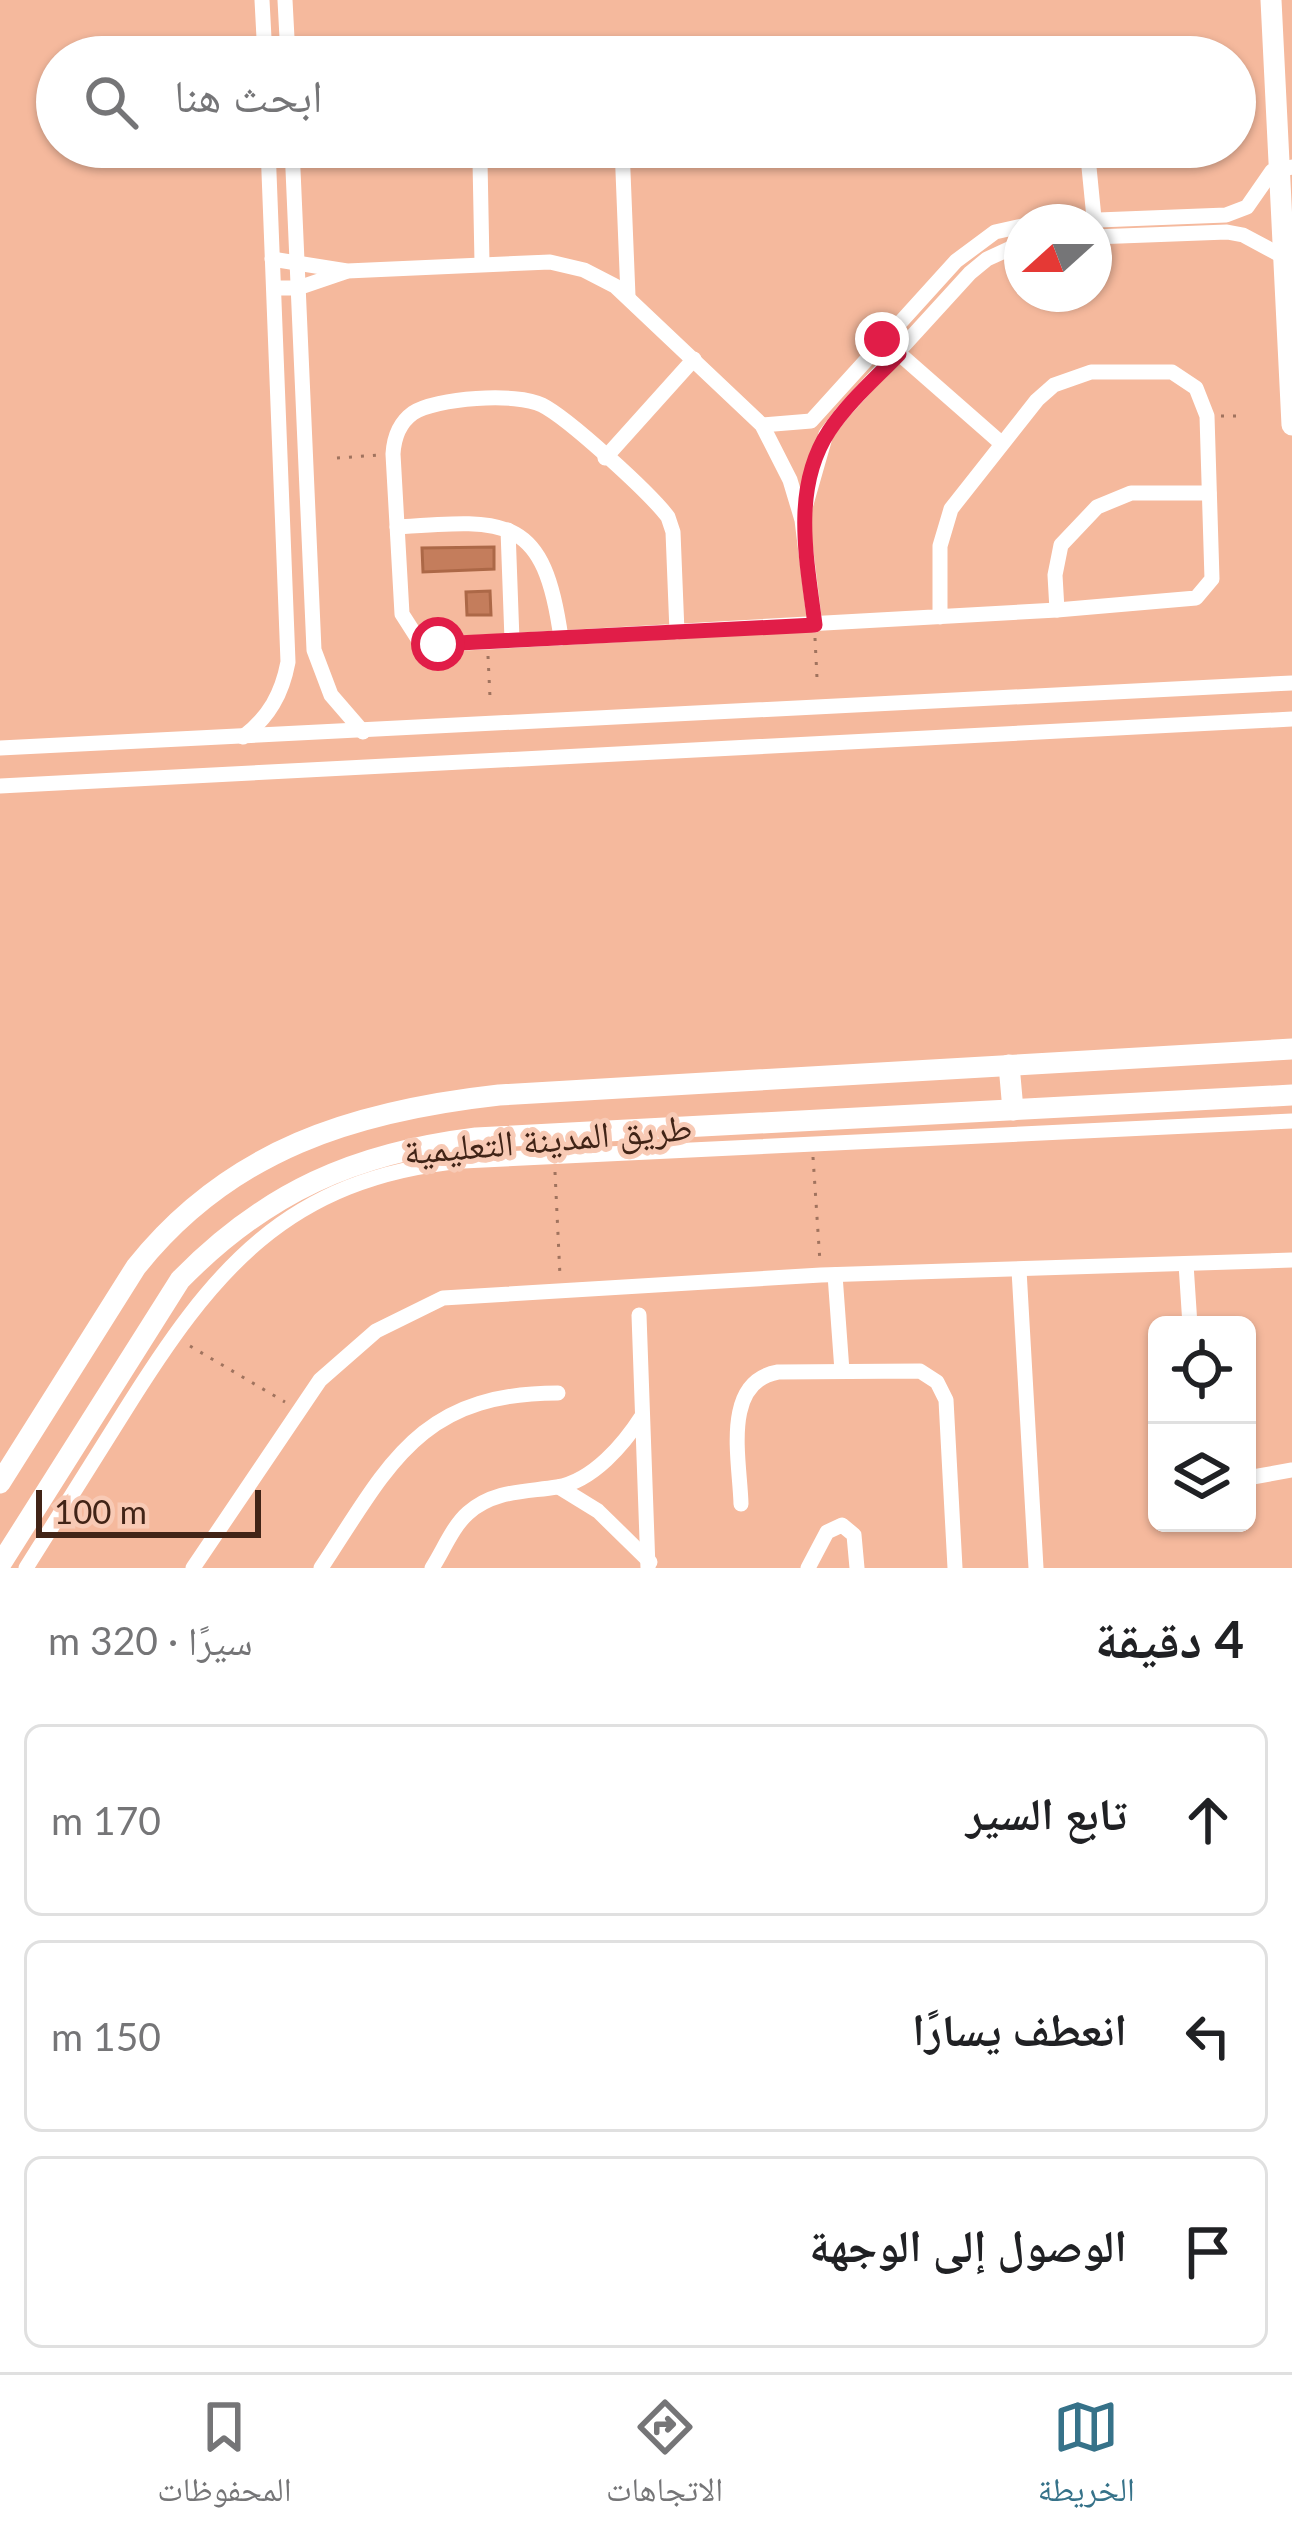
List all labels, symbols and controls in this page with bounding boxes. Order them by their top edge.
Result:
search box [36,36,1256,168]
text: ابحث هنا [174,68,323,122]
icon: search [78,69,144,135]
north arrow [1004,204,1112,312]
route end [855,312,909,366]
route start [411,617,465,671]
street label: طريق المدينة التعليمية [402,1103,694,1174]
map controls [1148,1316,1256,1532]
button: locate [1148,1316,1256,1424]
button: layers [1148,1424,1256,1532]
scale bar [36,1484,261,1537]
text: 100 m [54,1491,147,1531]
text: 4 دقيقة [1095,1608,1244,1669]
text: سيرًا · 320 m [48,1617,253,1663]
text: تابع السير [966,1786,1127,1840]
icon: ahead [1175,1787,1241,1853]
text: 170 m [51,1797,161,1843]
text: انعطف يسارًا [912,2002,1127,2056]
icon: left [1175,2003,1241,2069]
text: 150 m [51,2013,161,2059]
text: الوصول إلى الوجهة [809,2218,1127,2272]
icon: arrive [1175,2219,1241,2285]
tab: المحفوظات [157,2394,292,2522]
tab: الاتجاهات [606,2394,723,2522]
tab: الخريطة [1038,2394,1135,2522]

